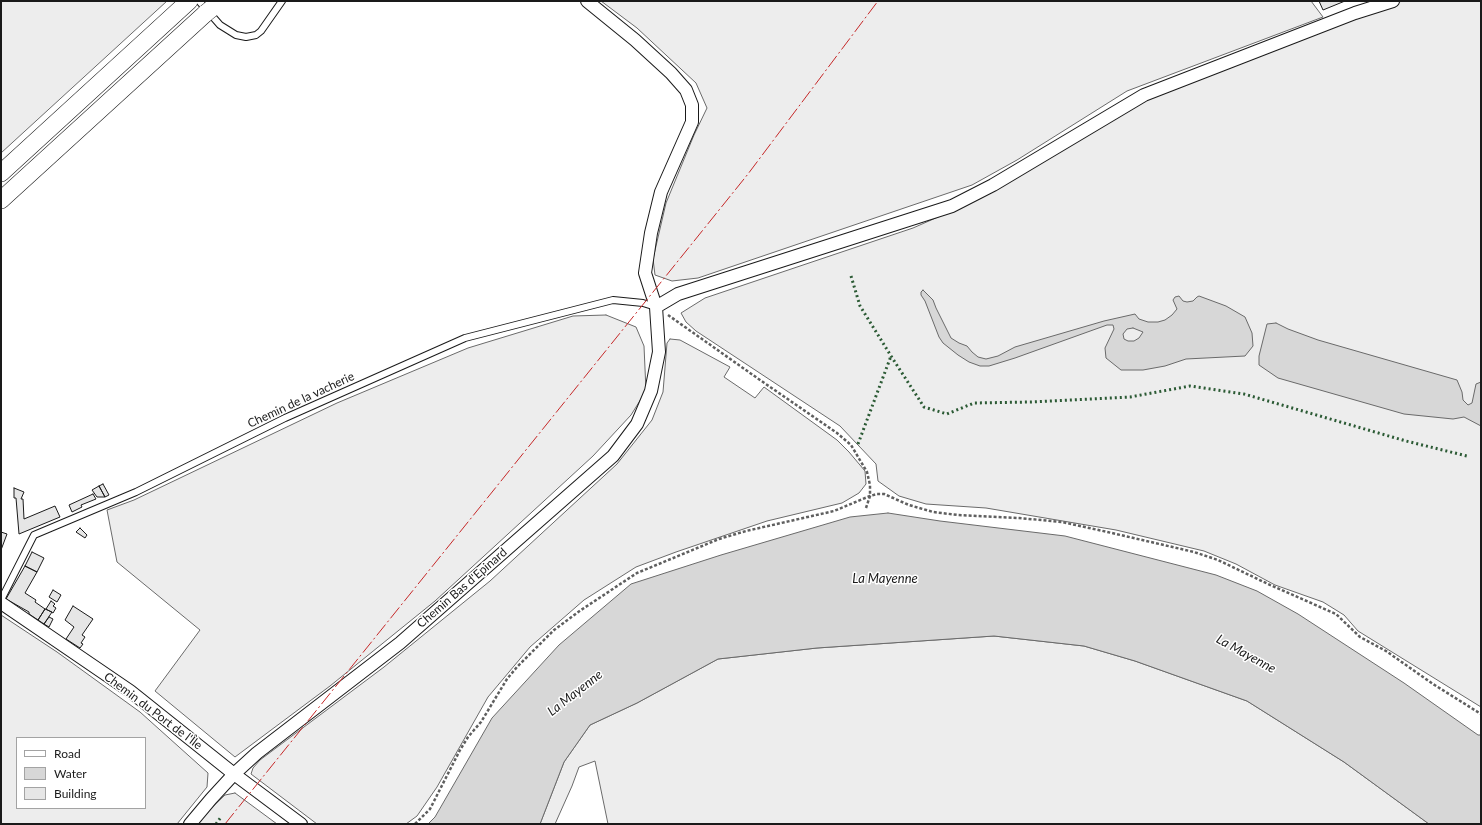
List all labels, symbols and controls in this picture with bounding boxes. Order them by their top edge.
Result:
street label: Chemin de la vacherie [245,369,357,431]
street label: Chemin Bas d'Epinard [414,545,510,631]
water label: La Mayenne [852,571,918,587]
water label: La Mayenne [1214,631,1278,677]
water label: La Mayenne [544,667,606,719]
street label: Chemin du Port de l'Île [101,669,205,753]
legend [16,737,146,809]
text: Road [54,746,81,761]
text: Water [54,766,87,781]
text: Building [54,786,97,801]

